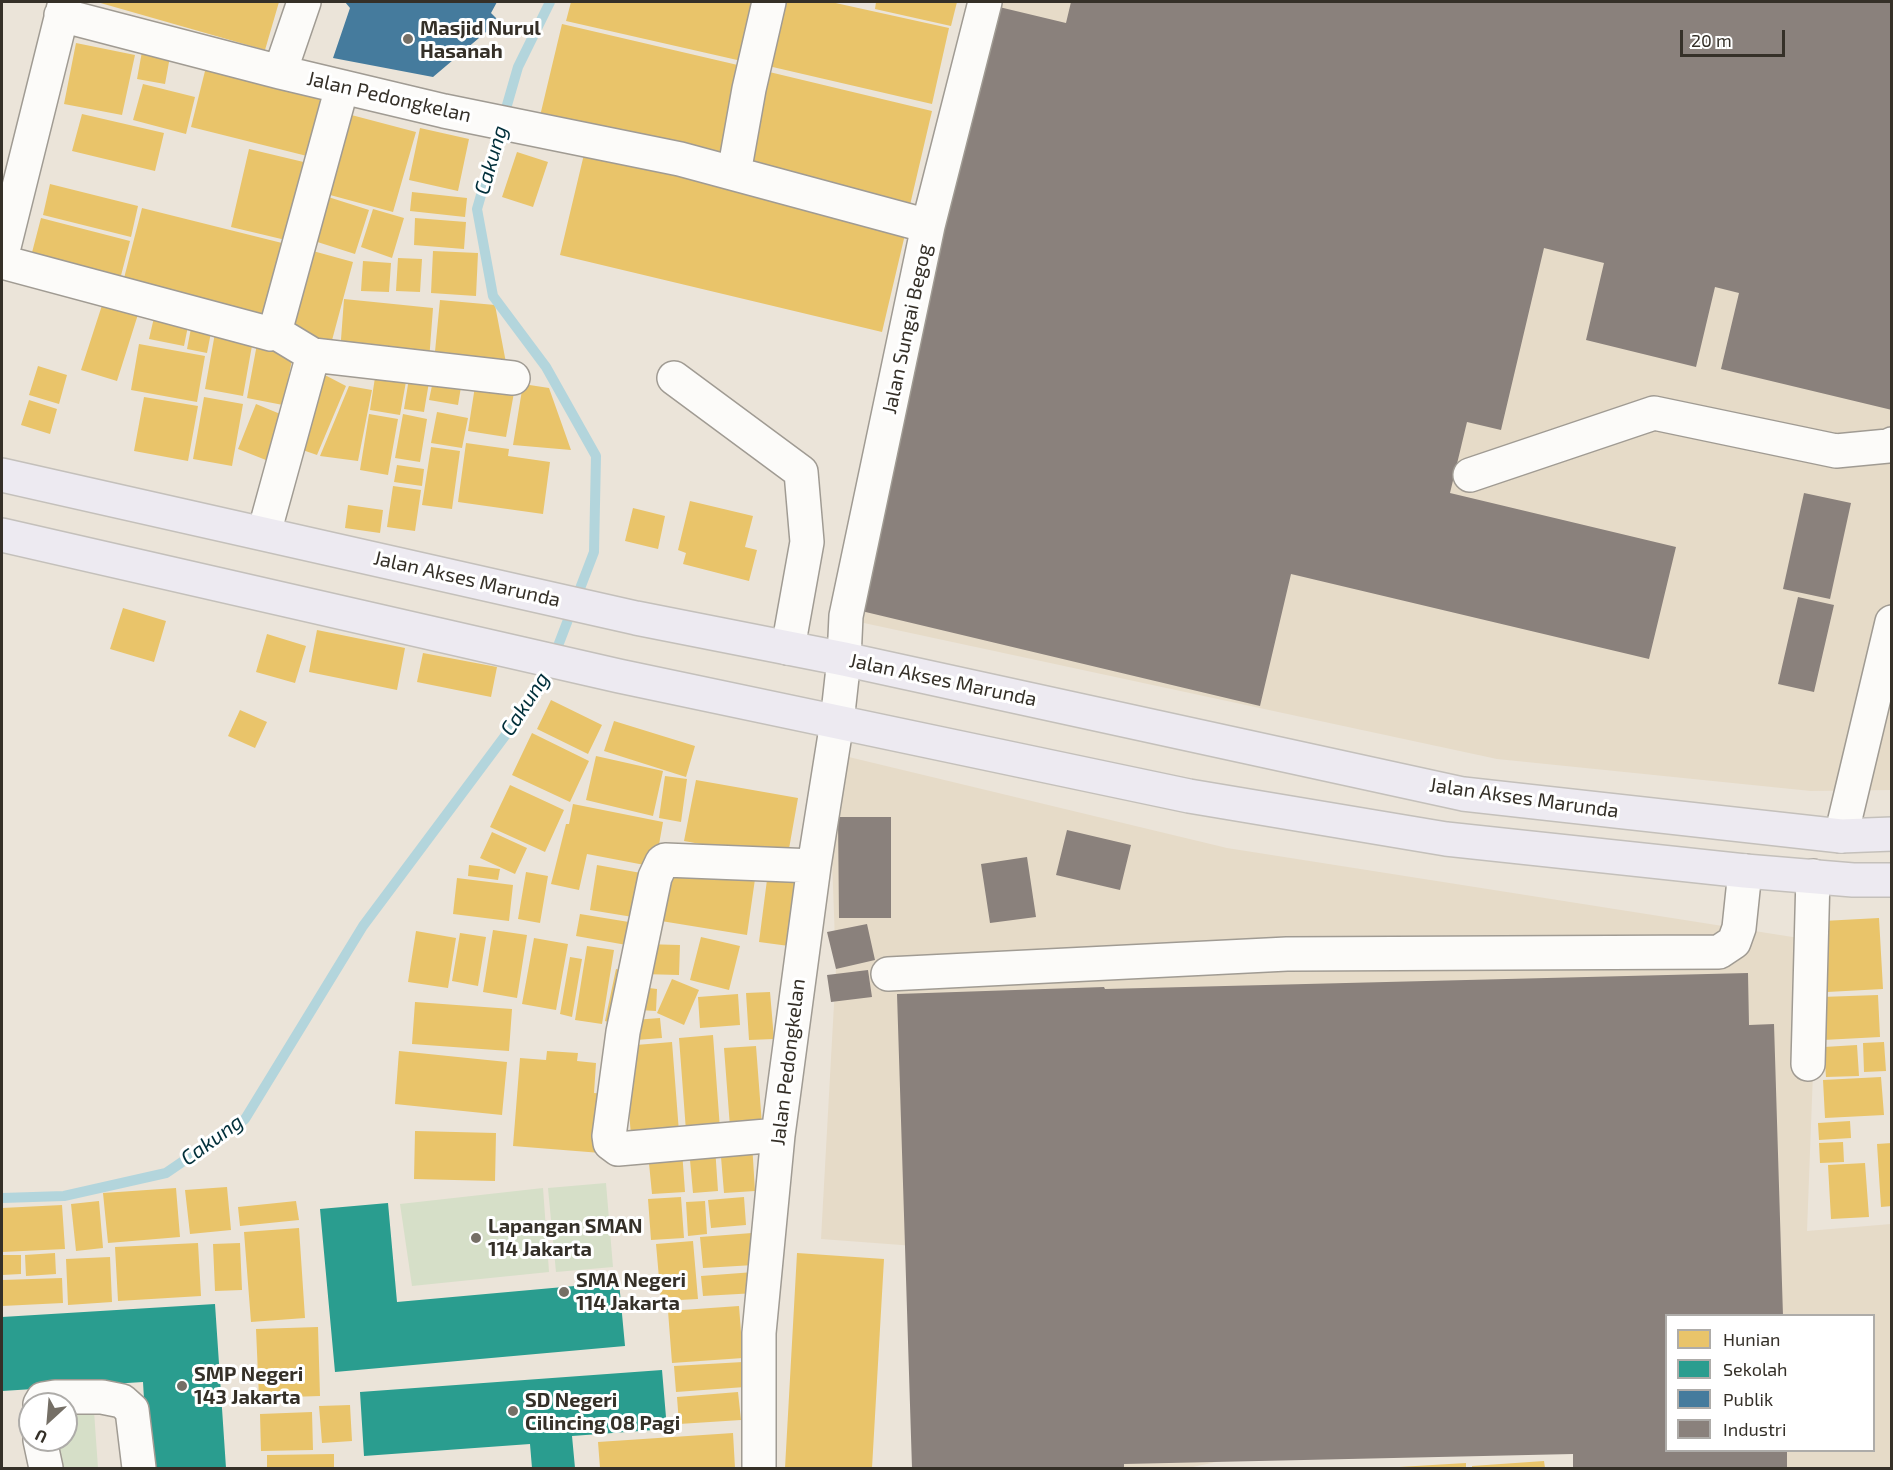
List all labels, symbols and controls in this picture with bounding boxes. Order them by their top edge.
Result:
place label: Masjid Nurul Hasanah [420,16,541,63]
scale bar [1683,18,1788,56]
text: 20 m [1691,29,1732,51]
marker: Masjid Nurul Hasanah [401,32,415,46]
street label: Jalan Pedongkelan [304,66,474,128]
water label: Cakung [469,122,513,198]
street label: Jalan Sungai Begog [877,242,937,416]
street label: Jalan Akses Marunda [371,546,563,612]
street label: Jalan Akses Marunda [847,648,1039,712]
water label: Cakung [495,667,555,741]
street label: Jalan Akses Marunda [1428,773,1620,823]
street label: Jalan Pedongkelan [766,977,810,1147]
water label: Cakung [176,1109,248,1171]
place label: Lapangan SMAN 114 Jakarta [488,1214,642,1261]
marker: Lapangan SMAN 114 Jakarta [469,1231,483,1245]
place label: SMA Negeri 114 Jakarta [576,1268,686,1315]
marker: SMA Negeri 114 Jakarta [557,1285,571,1299]
legend [1665,1314,1875,1452]
text: Hunian [1723,1328,1781,1350]
text: Sekolah [1723,1358,1788,1380]
place label: SMP Negeri 143 Jakarta [194,1362,303,1409]
marker: SMP Negeri 143 Jakarta [175,1379,189,1393]
place label: SD Negeri Cilincing 08 Pagi [525,1388,680,1435]
text: Publik [1723,1388,1773,1410]
north arrow [18,1392,78,1452]
marker: SD Negeri Cilincing 08 Pagi [506,1404,520,1418]
text: Industri [1723,1418,1786,1440]
text: U [32,1426,50,1448]

